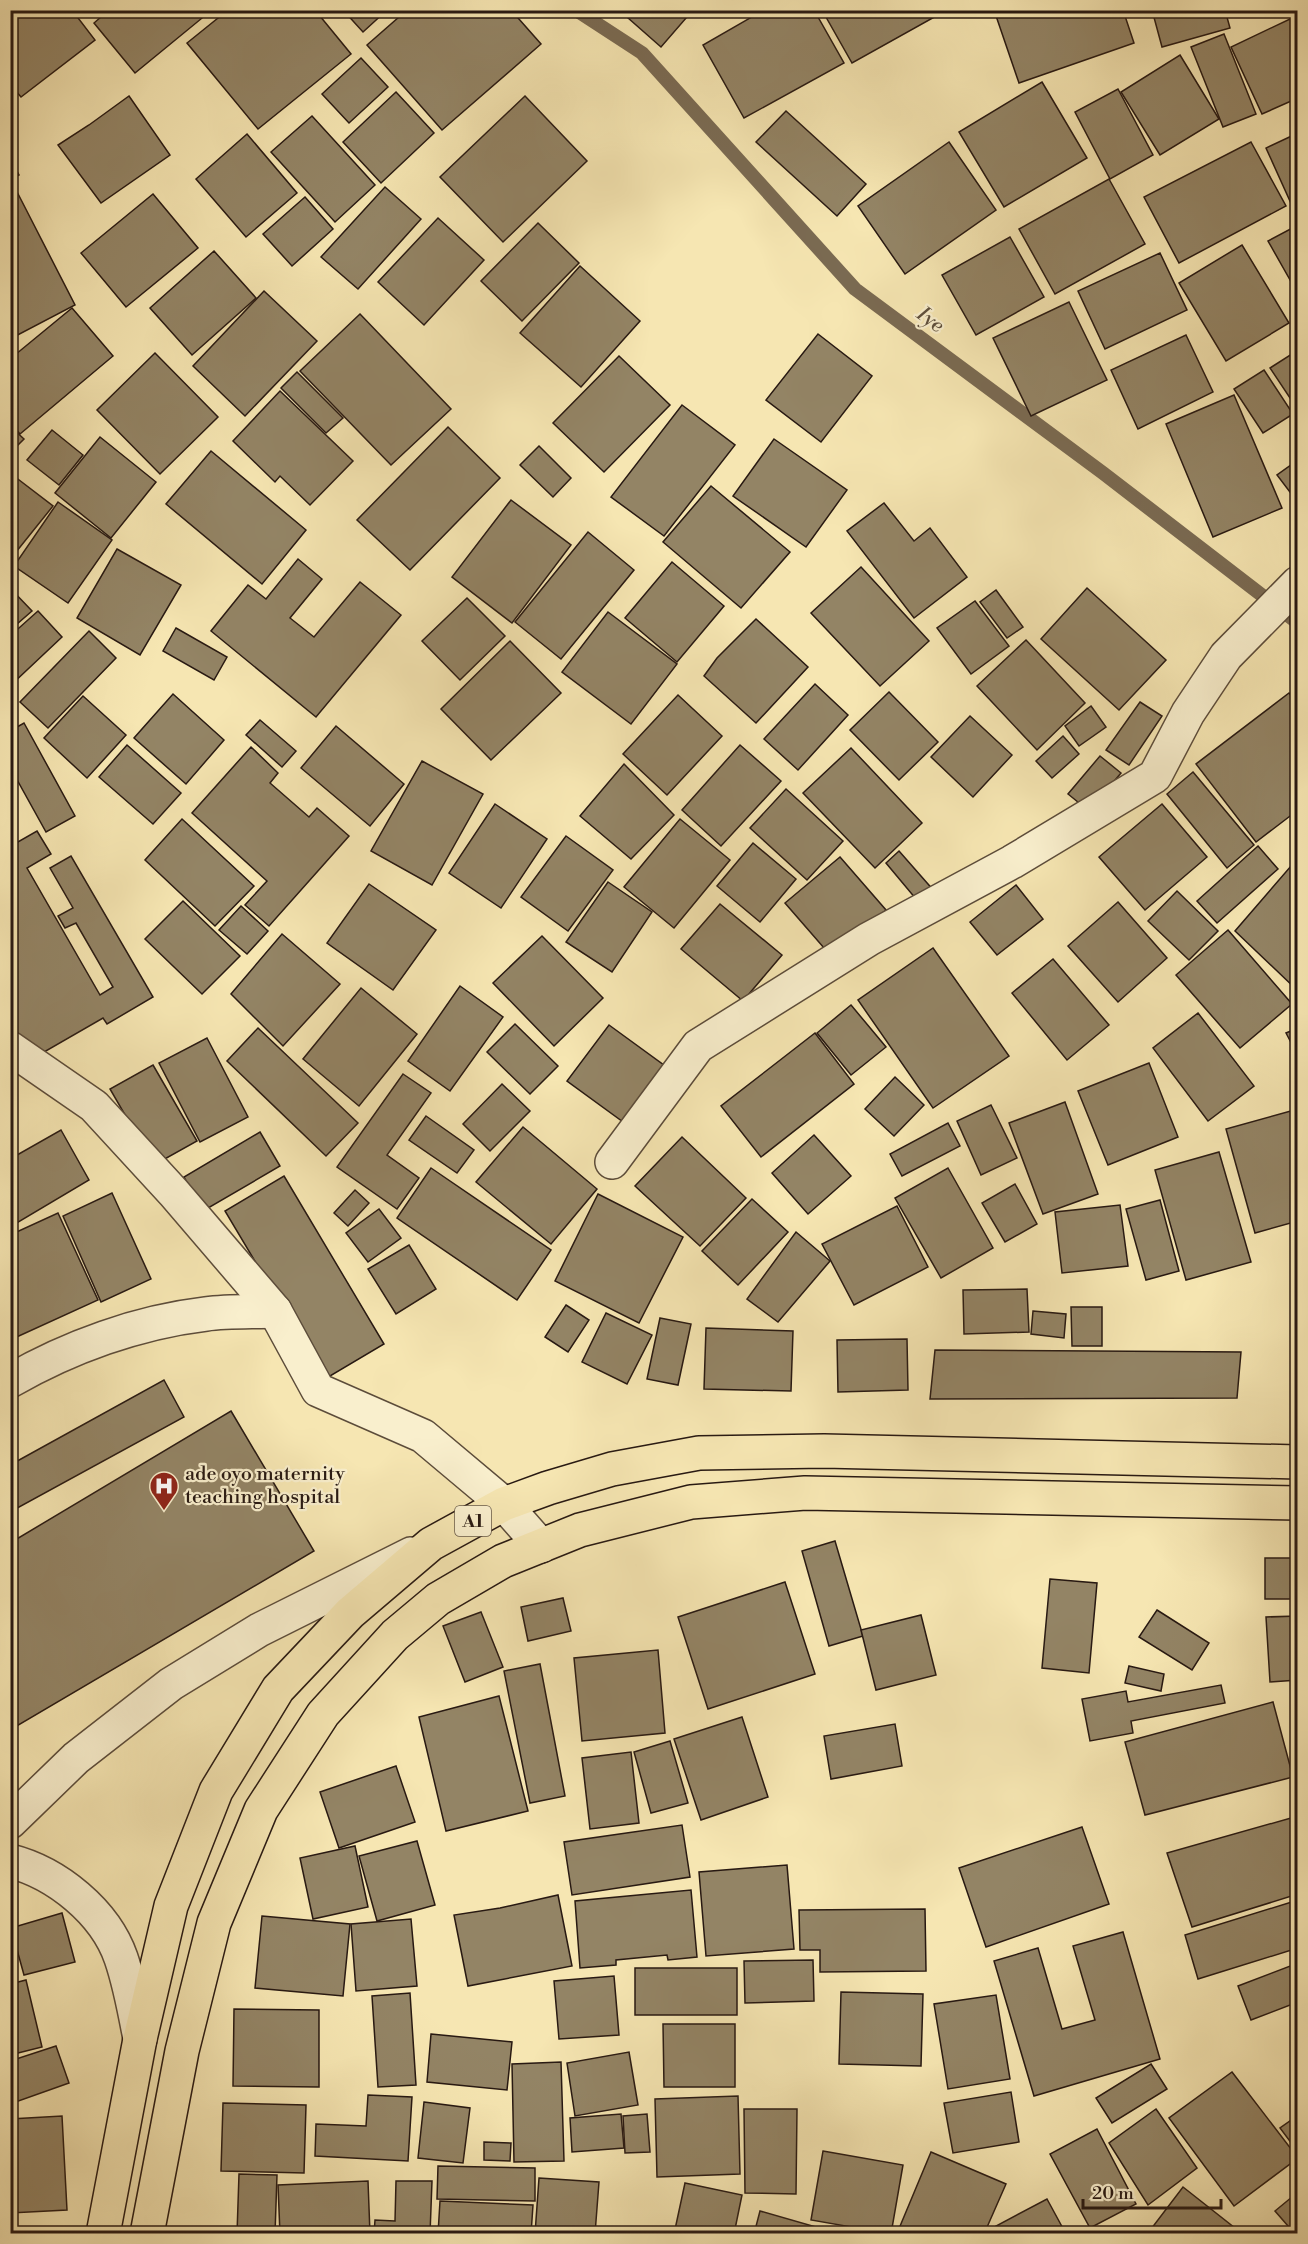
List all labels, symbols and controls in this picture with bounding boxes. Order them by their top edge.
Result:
water label: Iye [910,301,949,339]
place label: ade oyo maternity teaching hospital [185,1462,345,1510]
hospital icon: ade oyo maternity teaching hospital [148,1470,180,1512]
road number: A1 [455,1506,491,1536]
scale bar [1083,2172,1221,2210]
text: 20 m [1092,2182,1134,2205]

